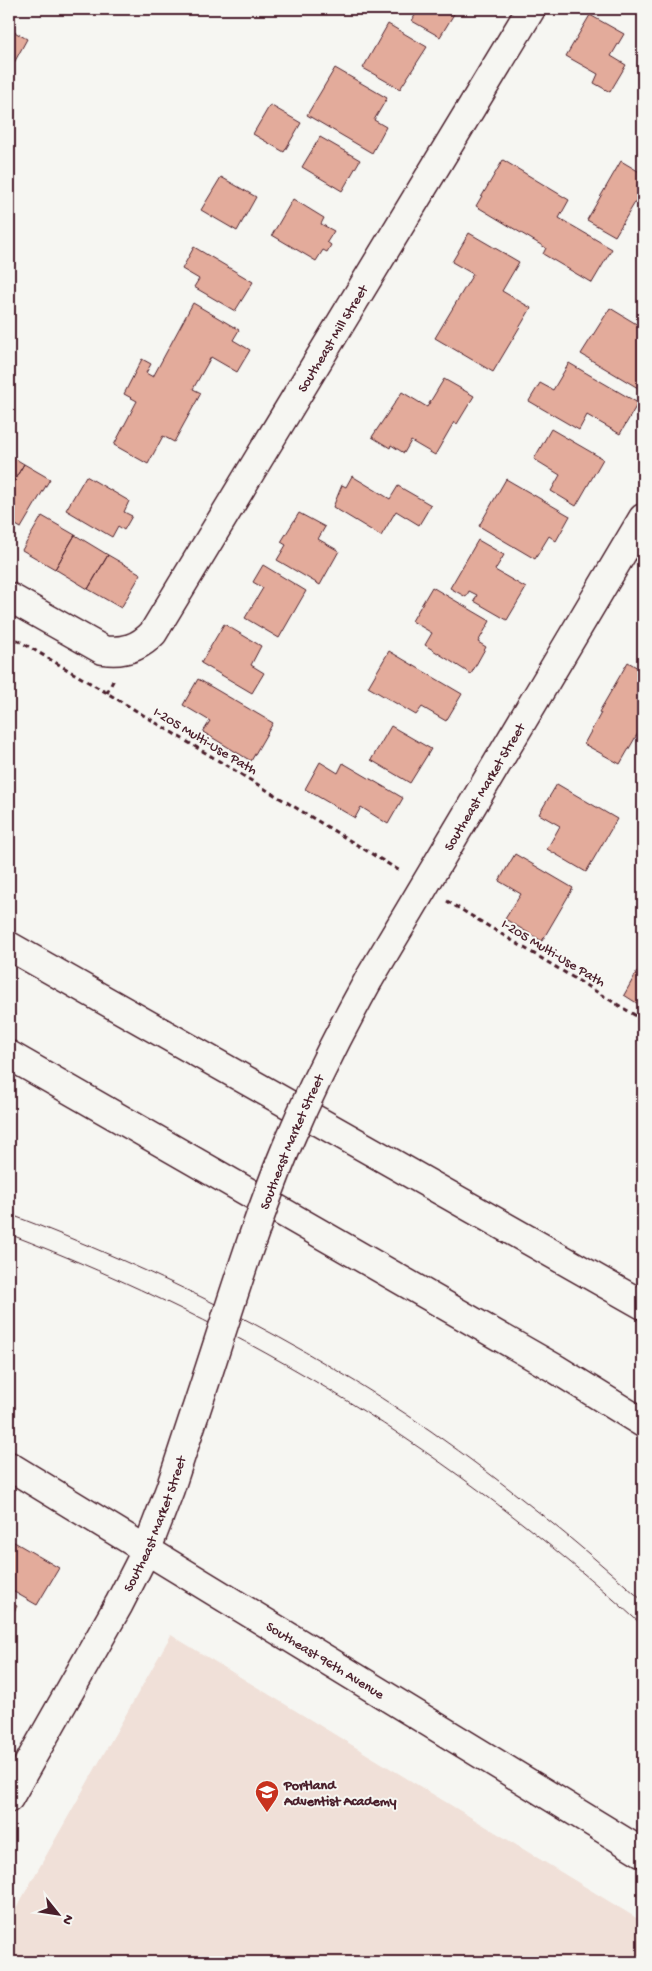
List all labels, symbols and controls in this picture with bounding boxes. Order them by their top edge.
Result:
street label: Southeast Mill Street [295,281,373,396]
street label: I-205 Multi-Use Path [150,704,260,780]
street label: Southeast Market Street [441,720,531,854]
street label: I-205 Multi-Use Path [498,916,608,992]
street label: Southeast Market Street [257,1071,330,1212]
street label: Southeast Market Street [121,1453,192,1595]
street label: Southeast 96th Avenue [262,1619,387,1704]
place label: Portland Adventist Academy [283,1778,397,1811]
school or university icon: Portland Adventist Academy [254,1779,280,1813]
north arrow [32,1888,82,1938]
text: N [57,1911,77,1927]

